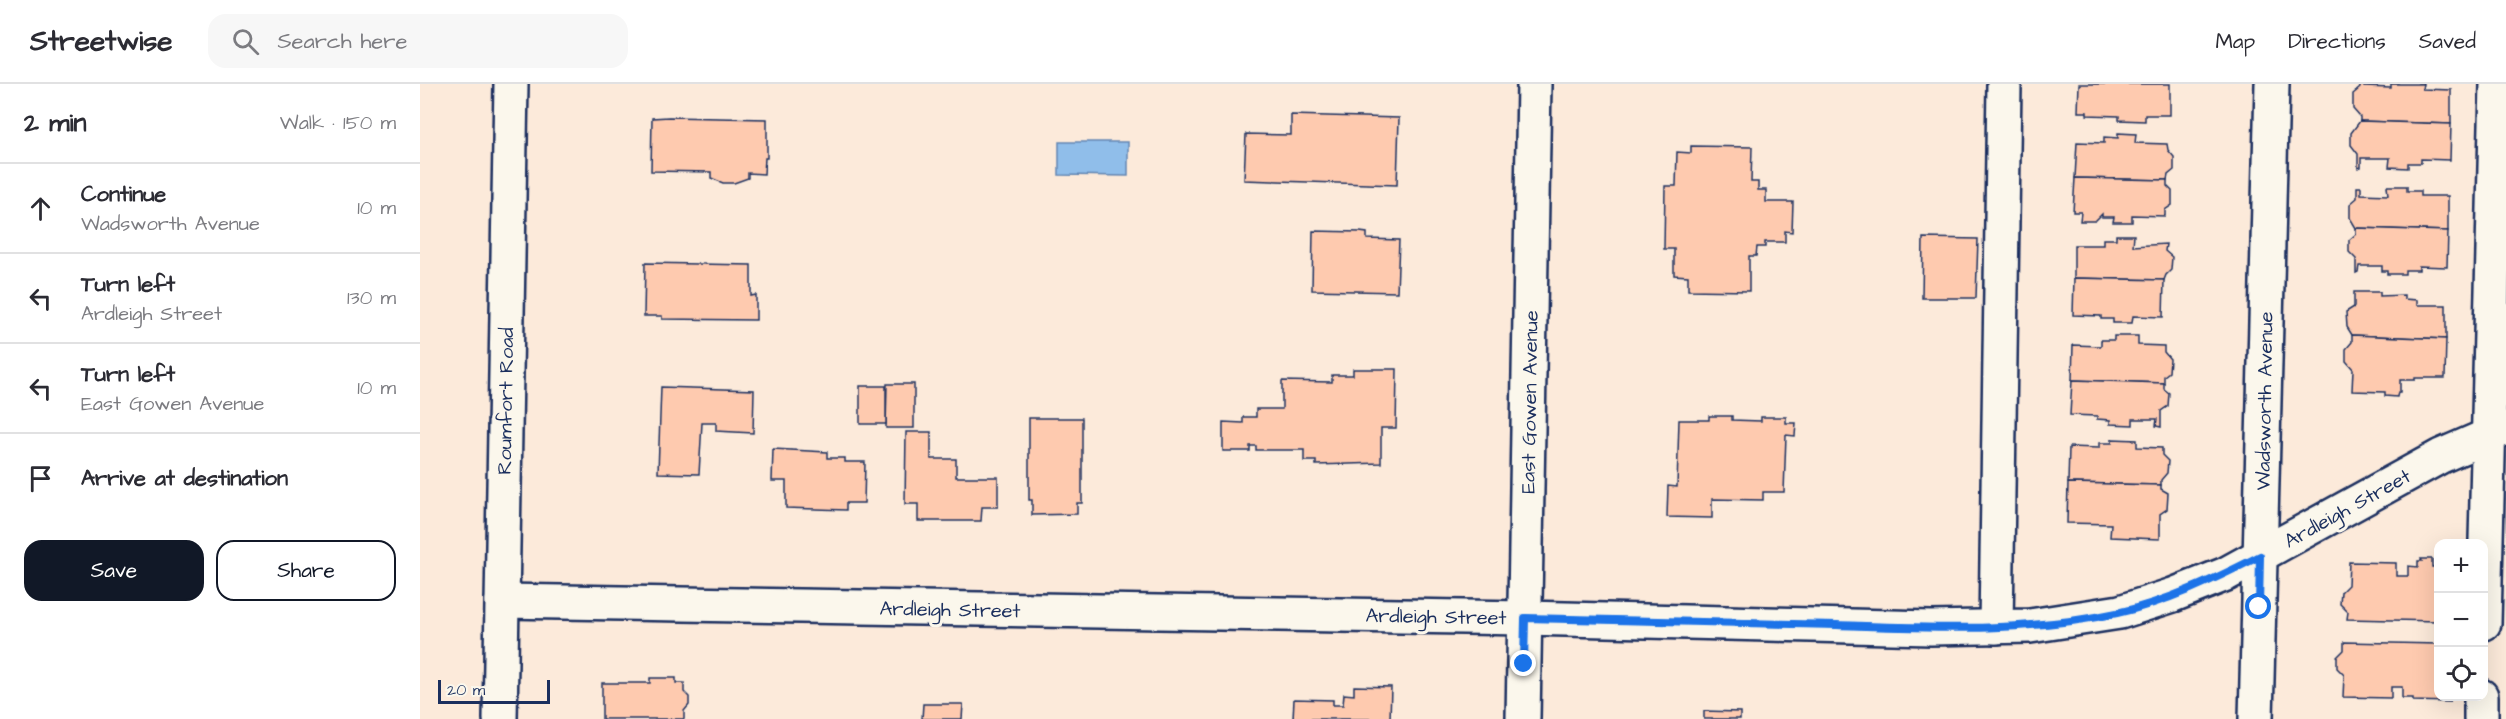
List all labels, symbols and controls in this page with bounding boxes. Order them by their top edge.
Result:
search box [208,14,628,68]
text: Streetwise [30,22,172,61]
icon: search [229,25,262,58]
text: Search here [277,26,407,57]
text: Map [2215,27,2255,56]
text: Directions [2288,27,2386,56]
text: Saved [2419,27,2476,56]
text: 2 min [24,105,86,141]
text: Walk · 150 m [280,109,396,137]
text: Continue [81,179,166,210]
icon: ahead [24,192,57,225]
text: 10 m [357,194,396,222]
text: Wadsworth Avenue [81,210,260,238]
text: Turn left [81,269,175,300]
icon: left [24,282,57,315]
text: 130 m [347,284,396,312]
text: Ardleigh Street [81,300,222,328]
street label: East Gowen Avenue [1514,310,1546,494]
street label: Wadsworth Avenue [2249,311,2281,491]
street label: Roumfort Road [491,327,521,475]
text: Turn left [81,359,175,390]
icon: left [24,372,57,405]
text: 10 m [357,374,396,402]
text: East Gowen Avenue [81,390,264,418]
icon: arrive [24,462,57,495]
street label: Ardleigh Street [2279,462,2416,556]
text: Arrive at destination [81,463,288,494]
map controls [2434,539,2488,701]
button: + [2434,539,2488,593]
button: Save [24,540,204,601]
button: Share [216,540,396,601]
route start [2245,593,2271,619]
button: − [2434,593,2488,647]
street label: Ardleigh Street [879,595,1021,626]
street label: Ardleigh Street [1365,602,1507,633]
button: locate [2434,647,2488,701]
route end [1510,650,1536,676]
scale bar [438,677,550,704]
text: 20 m [447,679,485,701]

